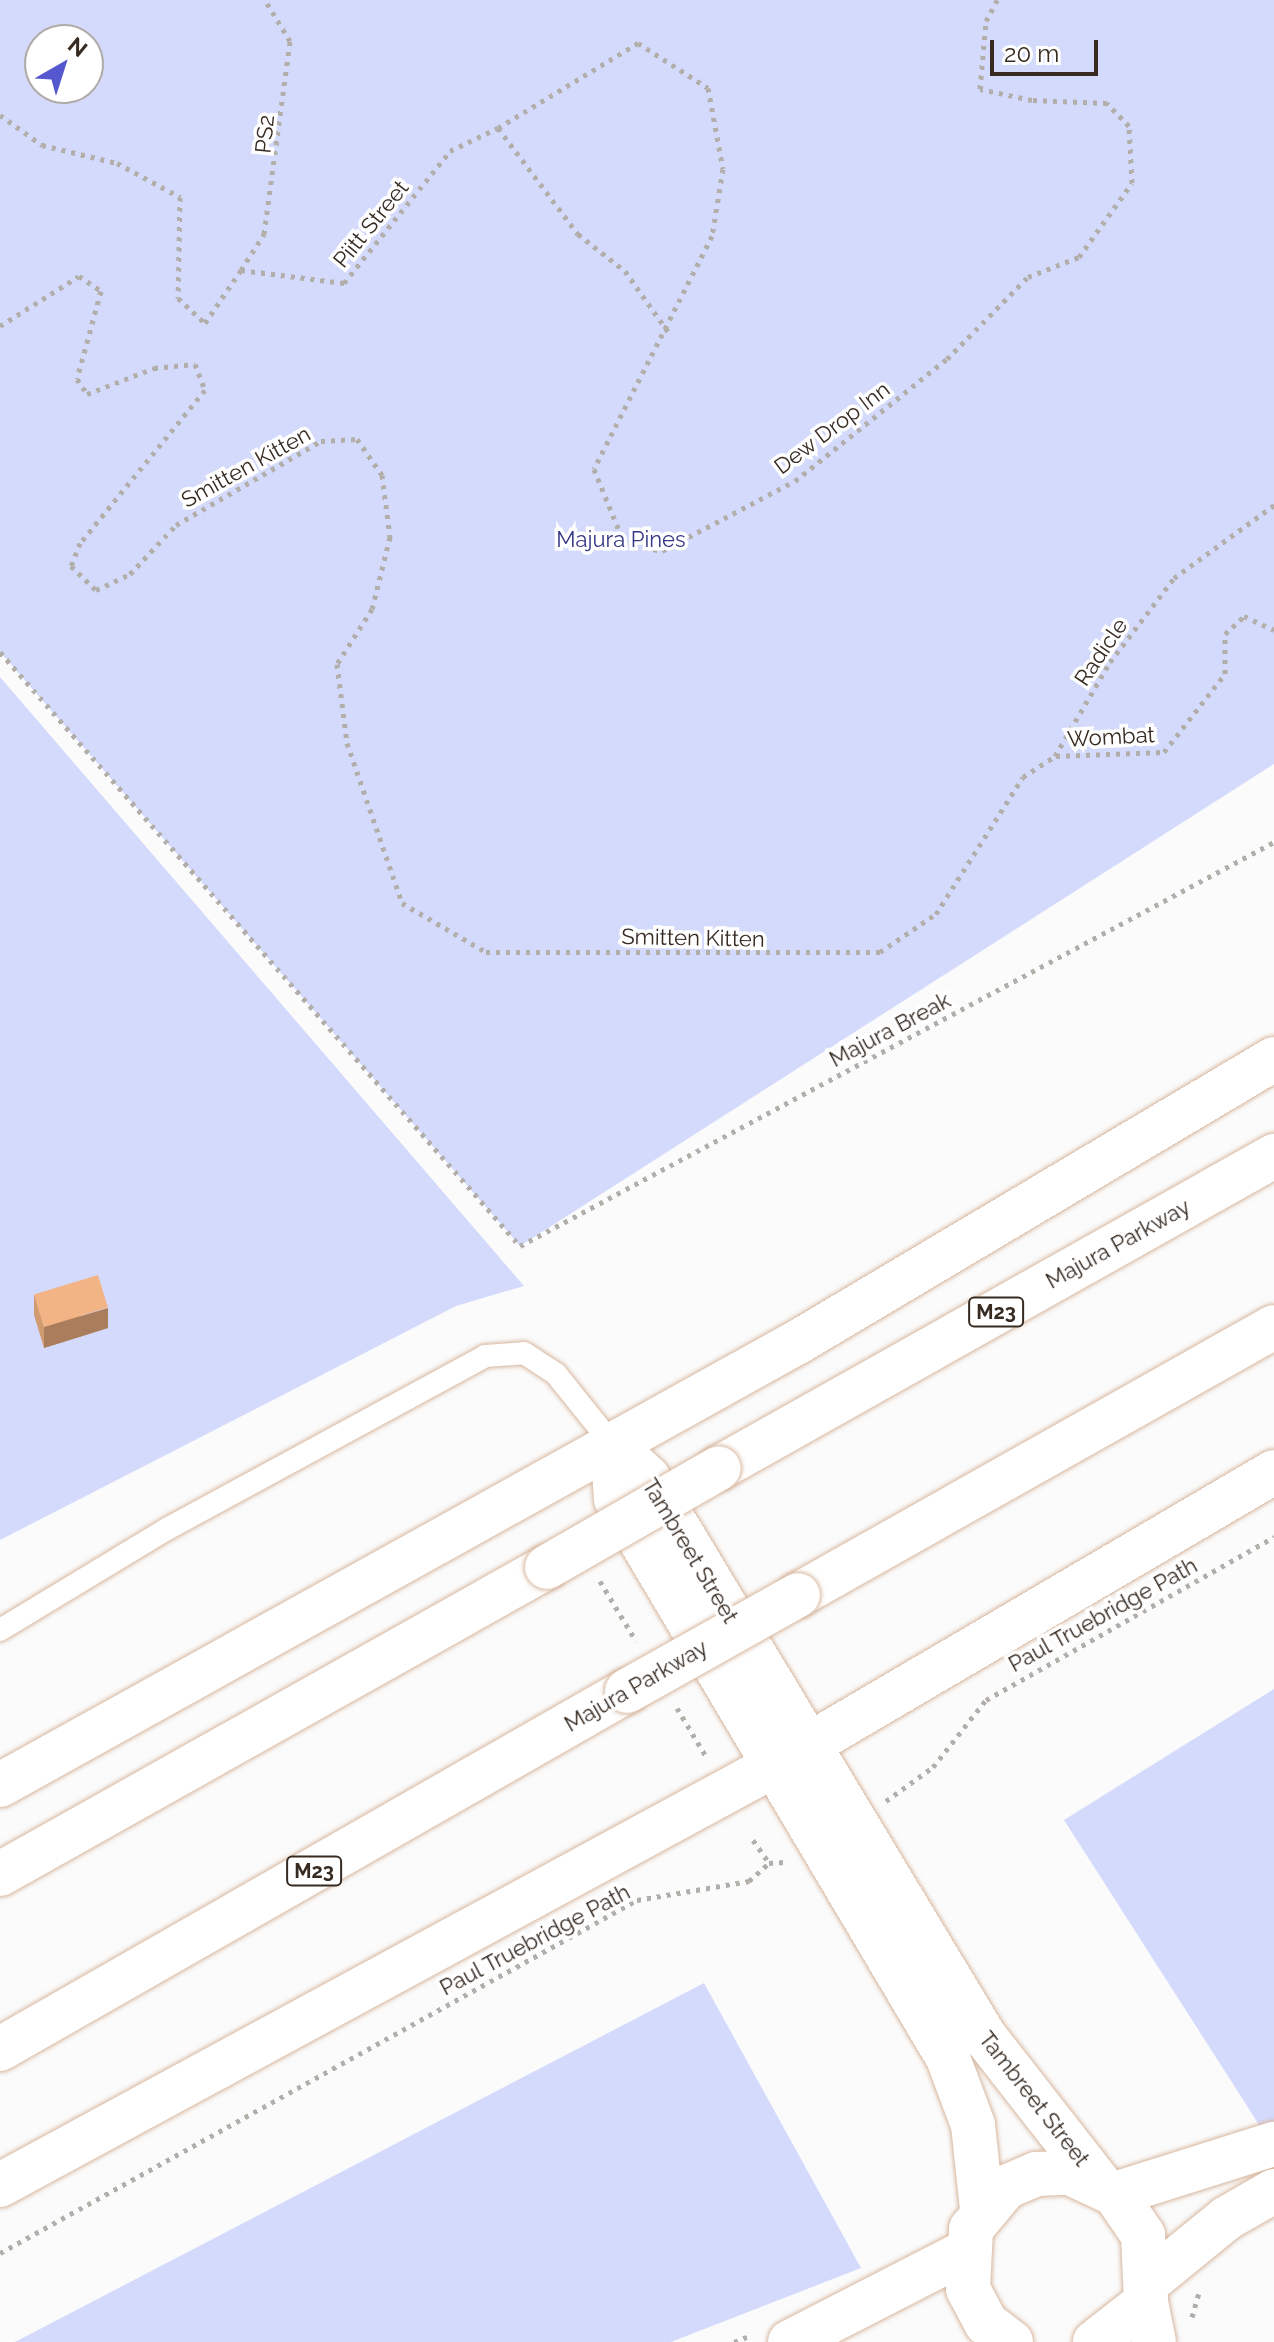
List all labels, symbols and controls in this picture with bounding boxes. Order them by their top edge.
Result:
north arrow [24,24,104,104]
scale bar [994,24,1102,74]
text: N [63,32,93,62]
text: 20 m [1004,39,1059,68]
street label: PS2 [250,113,280,155]
street label: Piitt Street [328,175,414,273]
street label: Dew Drop Inn [769,376,895,480]
street label: Smitten Kitten [177,421,315,513]
park label: Majura Pines [556,527,686,553]
street label: Radicle [1069,613,1133,691]
street label: Wombat [1067,722,1155,752]
street label: Smitten Kitten [621,924,765,952]
street label: Majura Break [825,987,955,1073]
street label: Majura Parkway [1041,1194,1195,1294]
road number: M23 [968,1296,1024,1328]
street label: Tambreet Street [636,1474,744,1628]
street label: Paul Truebridge Path [1003,1552,1203,1678]
street label: Majura Parkway [560,1634,712,1738]
road number: M23 [286,1855,342,1887]
street label: Paul Truebridge Path [435,1878,635,2002]
street label: Tambreet Street [973,2026,1095,2172]

